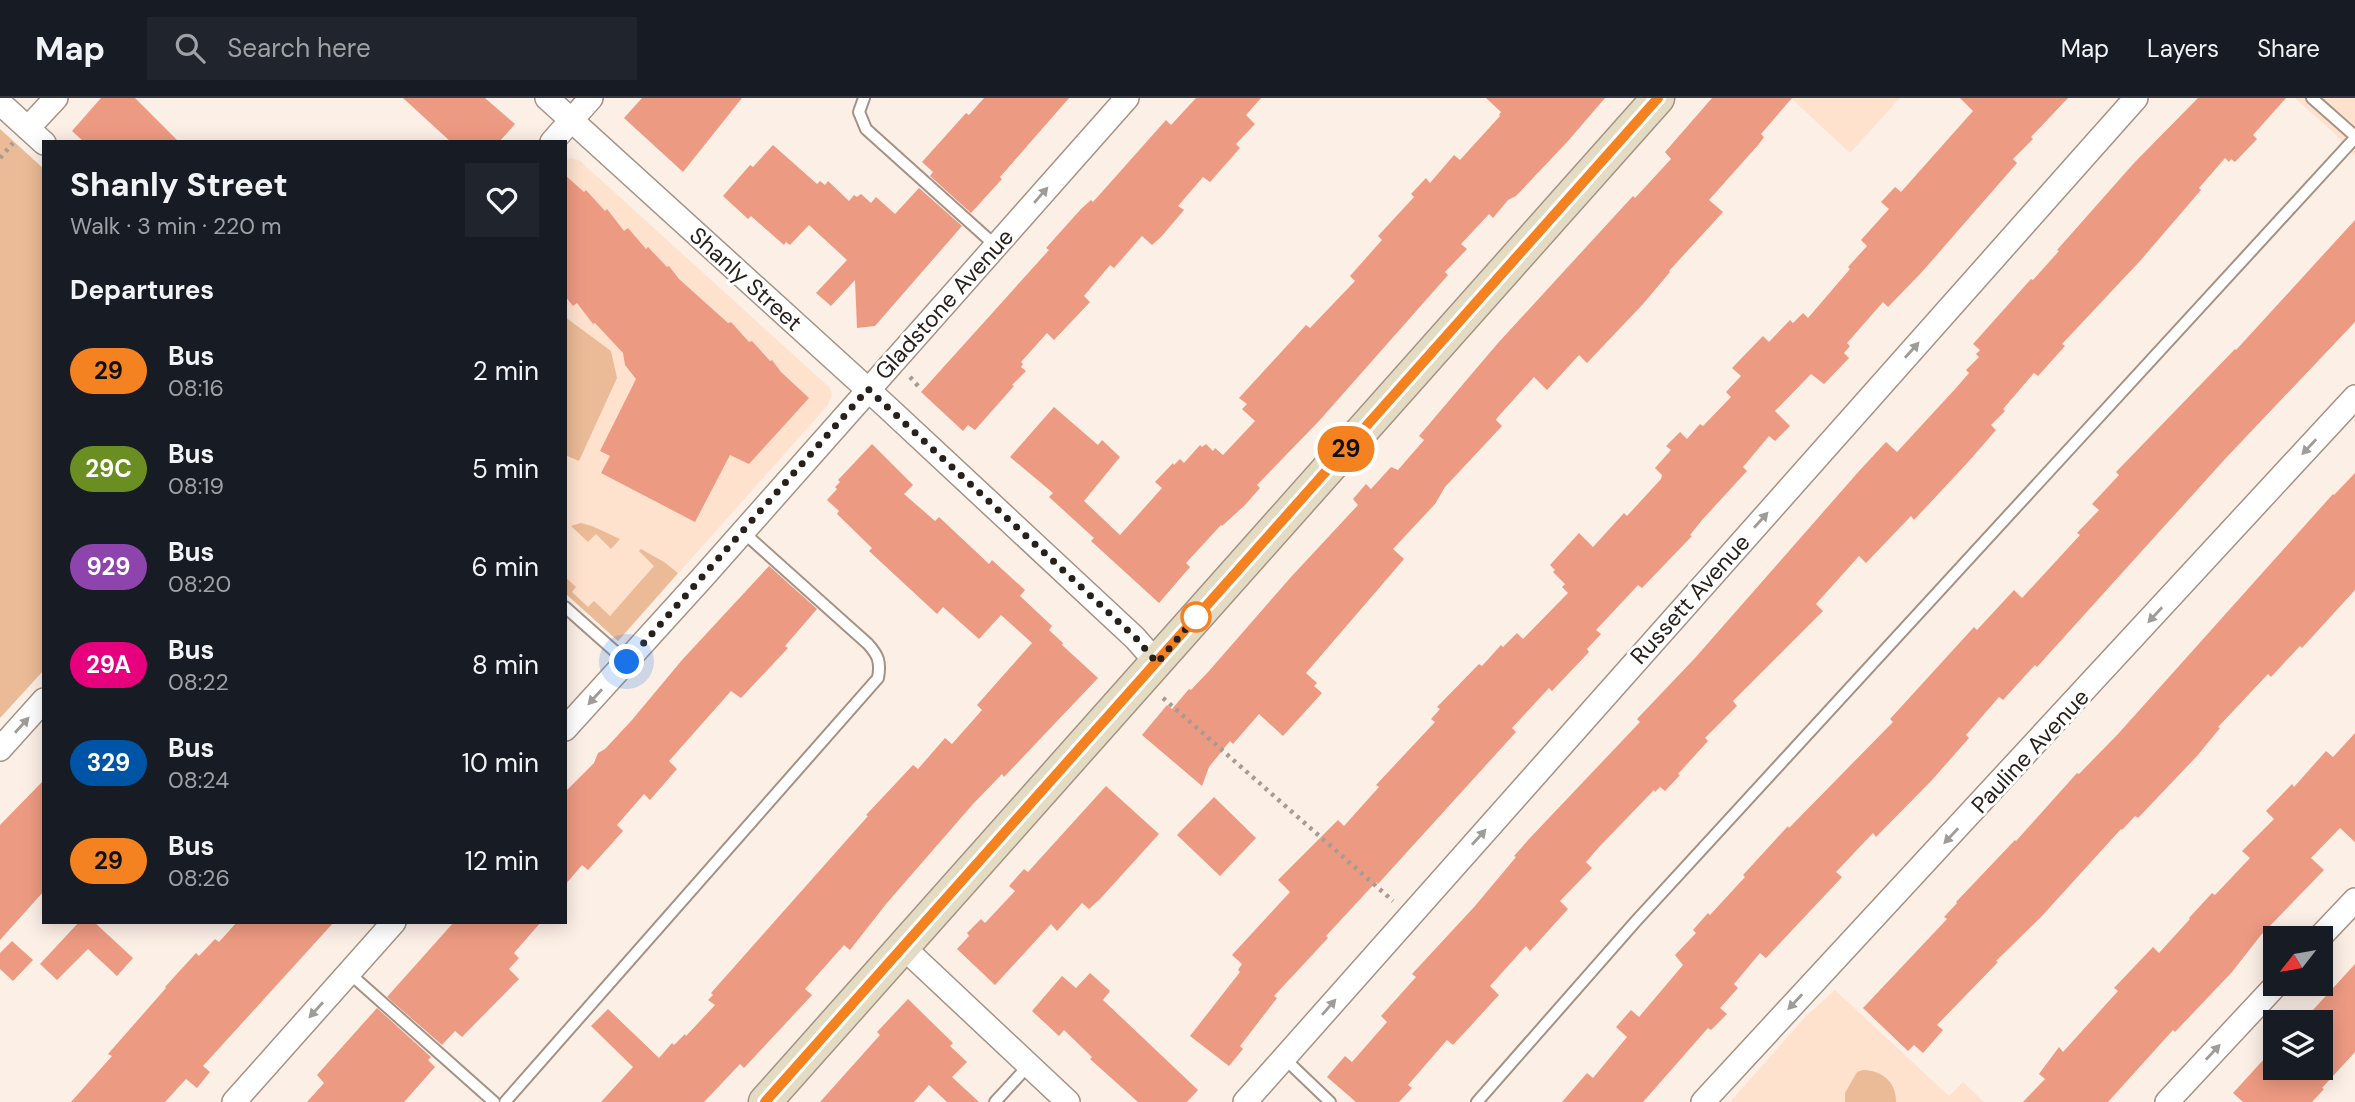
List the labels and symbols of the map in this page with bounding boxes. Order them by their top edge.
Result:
one-way arrow [1033,186,1049,204]
street label: Shanly Street [683,221,809,337]
street label: Gladstone Avenue [868,222,1020,386]
one-way arrow [1904,341,1920,359]
line badge: 29 [1314,426,1378,472]
one-way arrow [2301,438,2317,455]
one-way arrow [1753,511,1769,529]
street label: Russett Avenue [1624,528,1756,670]
unlabelled marker [1181,602,1211,632]
one-way arrow [2147,606,2163,623]
your location [609,644,644,679]
street label: Pauline Avenue [1965,682,2095,820]
one-way arrow [587,688,603,706]
one-way arrow [14,716,29,733]
one-way arrow [1943,827,1959,845]
one-way arrow [1471,828,1487,845]
north arrow [2263,926,2333,996]
one-way arrow [1788,993,1804,1010]
one-way arrow [1321,998,1337,1016]
one-way arrow [308,1001,324,1019]
one-way arrow [2205,1044,2221,1061]

